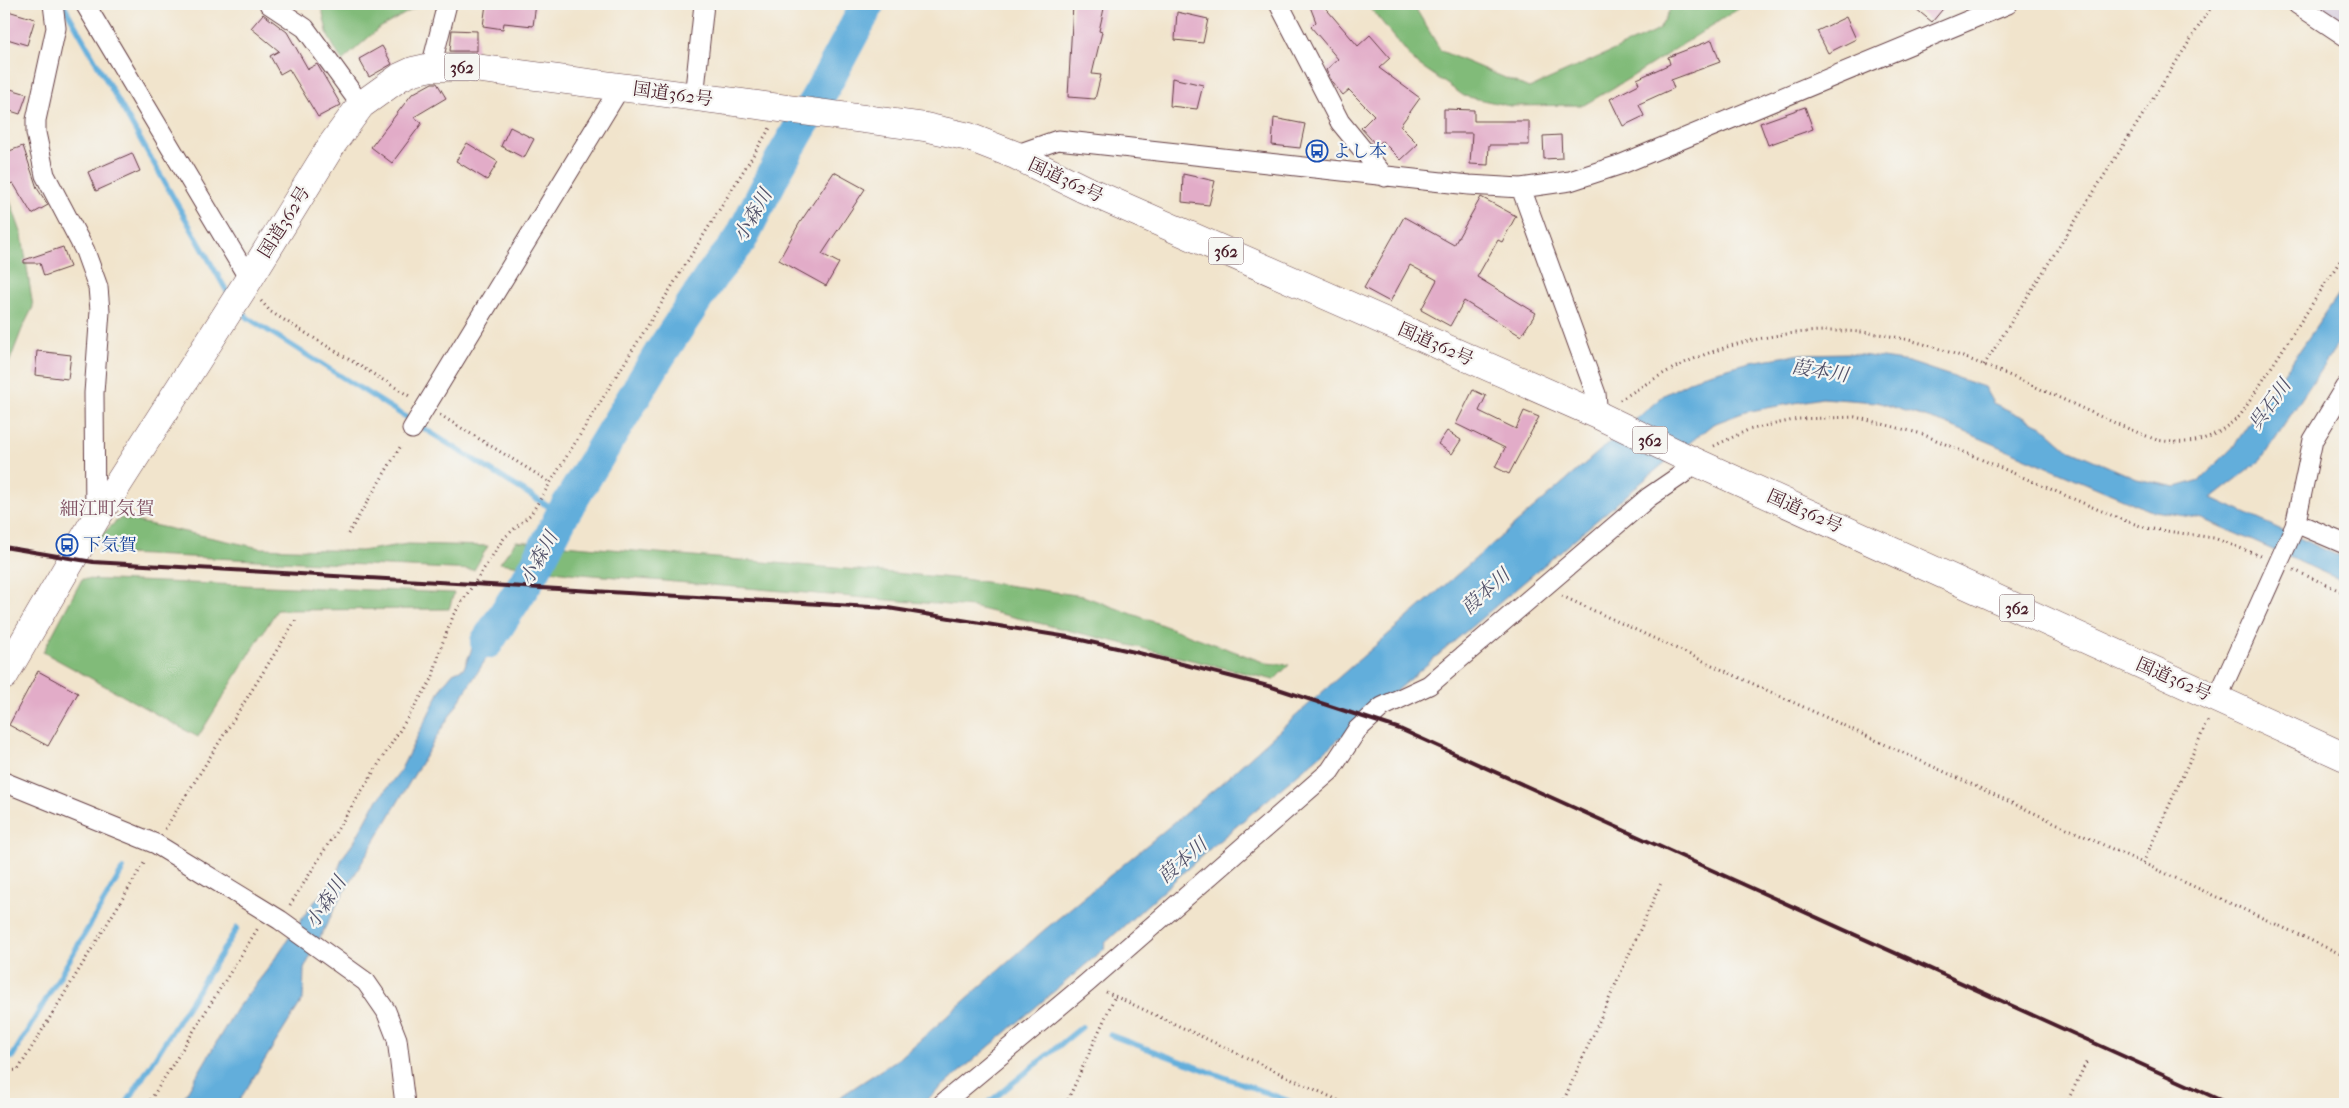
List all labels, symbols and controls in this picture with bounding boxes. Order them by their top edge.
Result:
road number: 362 [444,54,480,80]
street label: 国道362号 [632,79,714,110]
bus stop icon: よし本 [1305,139,1329,163]
place label: よし本 [1333,141,1387,162]
street label: 国道362号 [1025,154,1107,207]
street label: 国道362号 [254,183,315,262]
water label: 小森川 [729,184,778,246]
road number: 362 [1208,238,1244,264]
street label: 国道362号 [1395,319,1477,370]
water label: 葭本川 [1790,356,1852,387]
water label: 呉石川 [2244,373,2297,434]
road number: 362 [1632,426,1668,454]
street label: 国道362号 [1764,486,1846,537]
district label: 細江町気賀 [59,498,155,520]
water label: 小森川 [515,526,563,589]
bus stop icon: 下気賀 [55,533,79,557]
place label: 下気賀 [83,535,137,556]
water label: 葭本川 [1457,563,1516,619]
road number: 362 [2000,594,2034,622]
street label: 国道362号 [2133,654,2215,705]
water label: 葭本川 [1154,832,1213,888]
water label: 小森川 [301,871,352,932]

